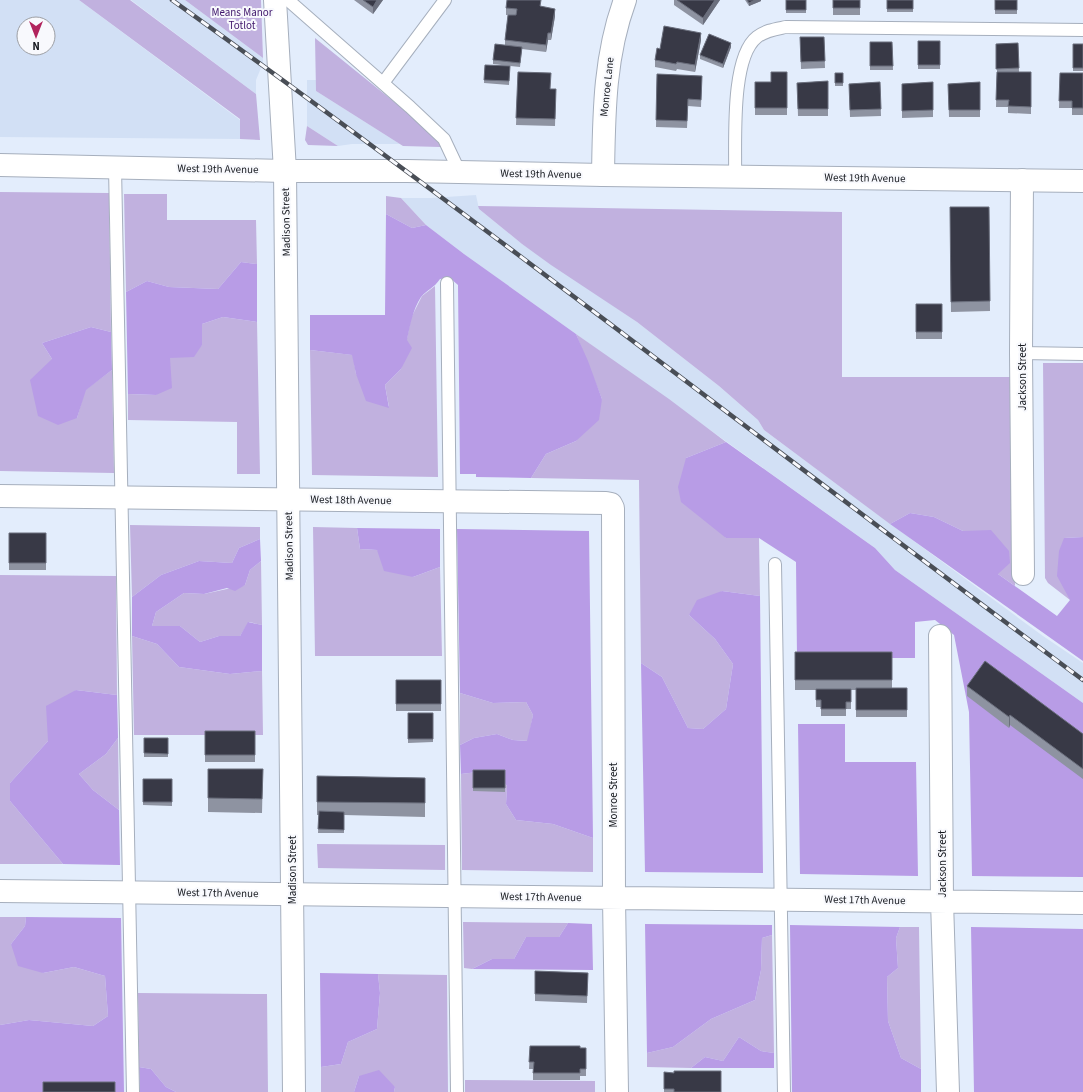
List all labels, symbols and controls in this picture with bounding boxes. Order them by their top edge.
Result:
park label: Means Manor Totlot [211,5,273,33]
north arrow [16,16,56,56]
text: N [32,38,40,53]
street label: Monroe Lane [596,56,618,117]
street label: West 19th Avenue [177,161,259,177]
street label: West 19th Avenue [500,166,582,182]
street label: West 19th Avenue [824,170,906,186]
street label: Madison Street [278,187,294,256]
street label: Jackson Street [1015,343,1030,411]
street label: West 18th Avenue [310,492,392,508]
street label: Madison Street [281,511,297,580]
street label: Monroe Street [606,762,621,827]
street label: Jackson Street [935,830,950,898]
street label: Madison Street [285,835,300,904]
street label: West 17th Avenue [177,885,259,901]
street label: West 17th Avenue [500,889,582,905]
street label: West 17th Avenue [824,892,906,908]

